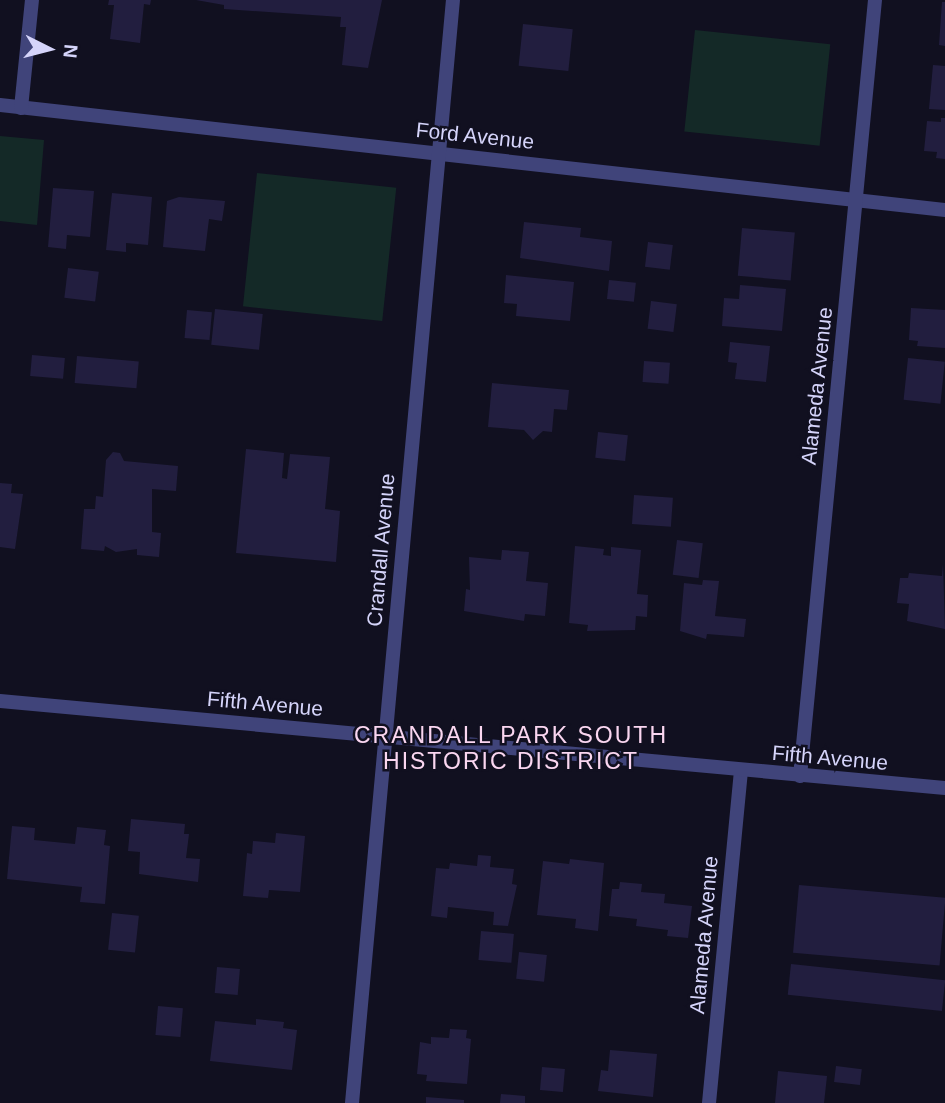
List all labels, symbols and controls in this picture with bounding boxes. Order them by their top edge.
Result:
north arrow [14,14,84,84]
text: N [59,43,82,59]
street label: Ford Avenue [414,117,536,155]
street label: Alameda Avenue [796,305,838,467]
street label: Crandall Avenue [362,472,400,628]
street label: Fifth Avenue [205,686,325,722]
district label: CRANDALL PARK SOUTH HISTORIC DISTRICT [356,721,666,775]
street label: Fifth Avenue [770,740,890,776]
street label: Alameda Avenue [684,854,724,1016]

